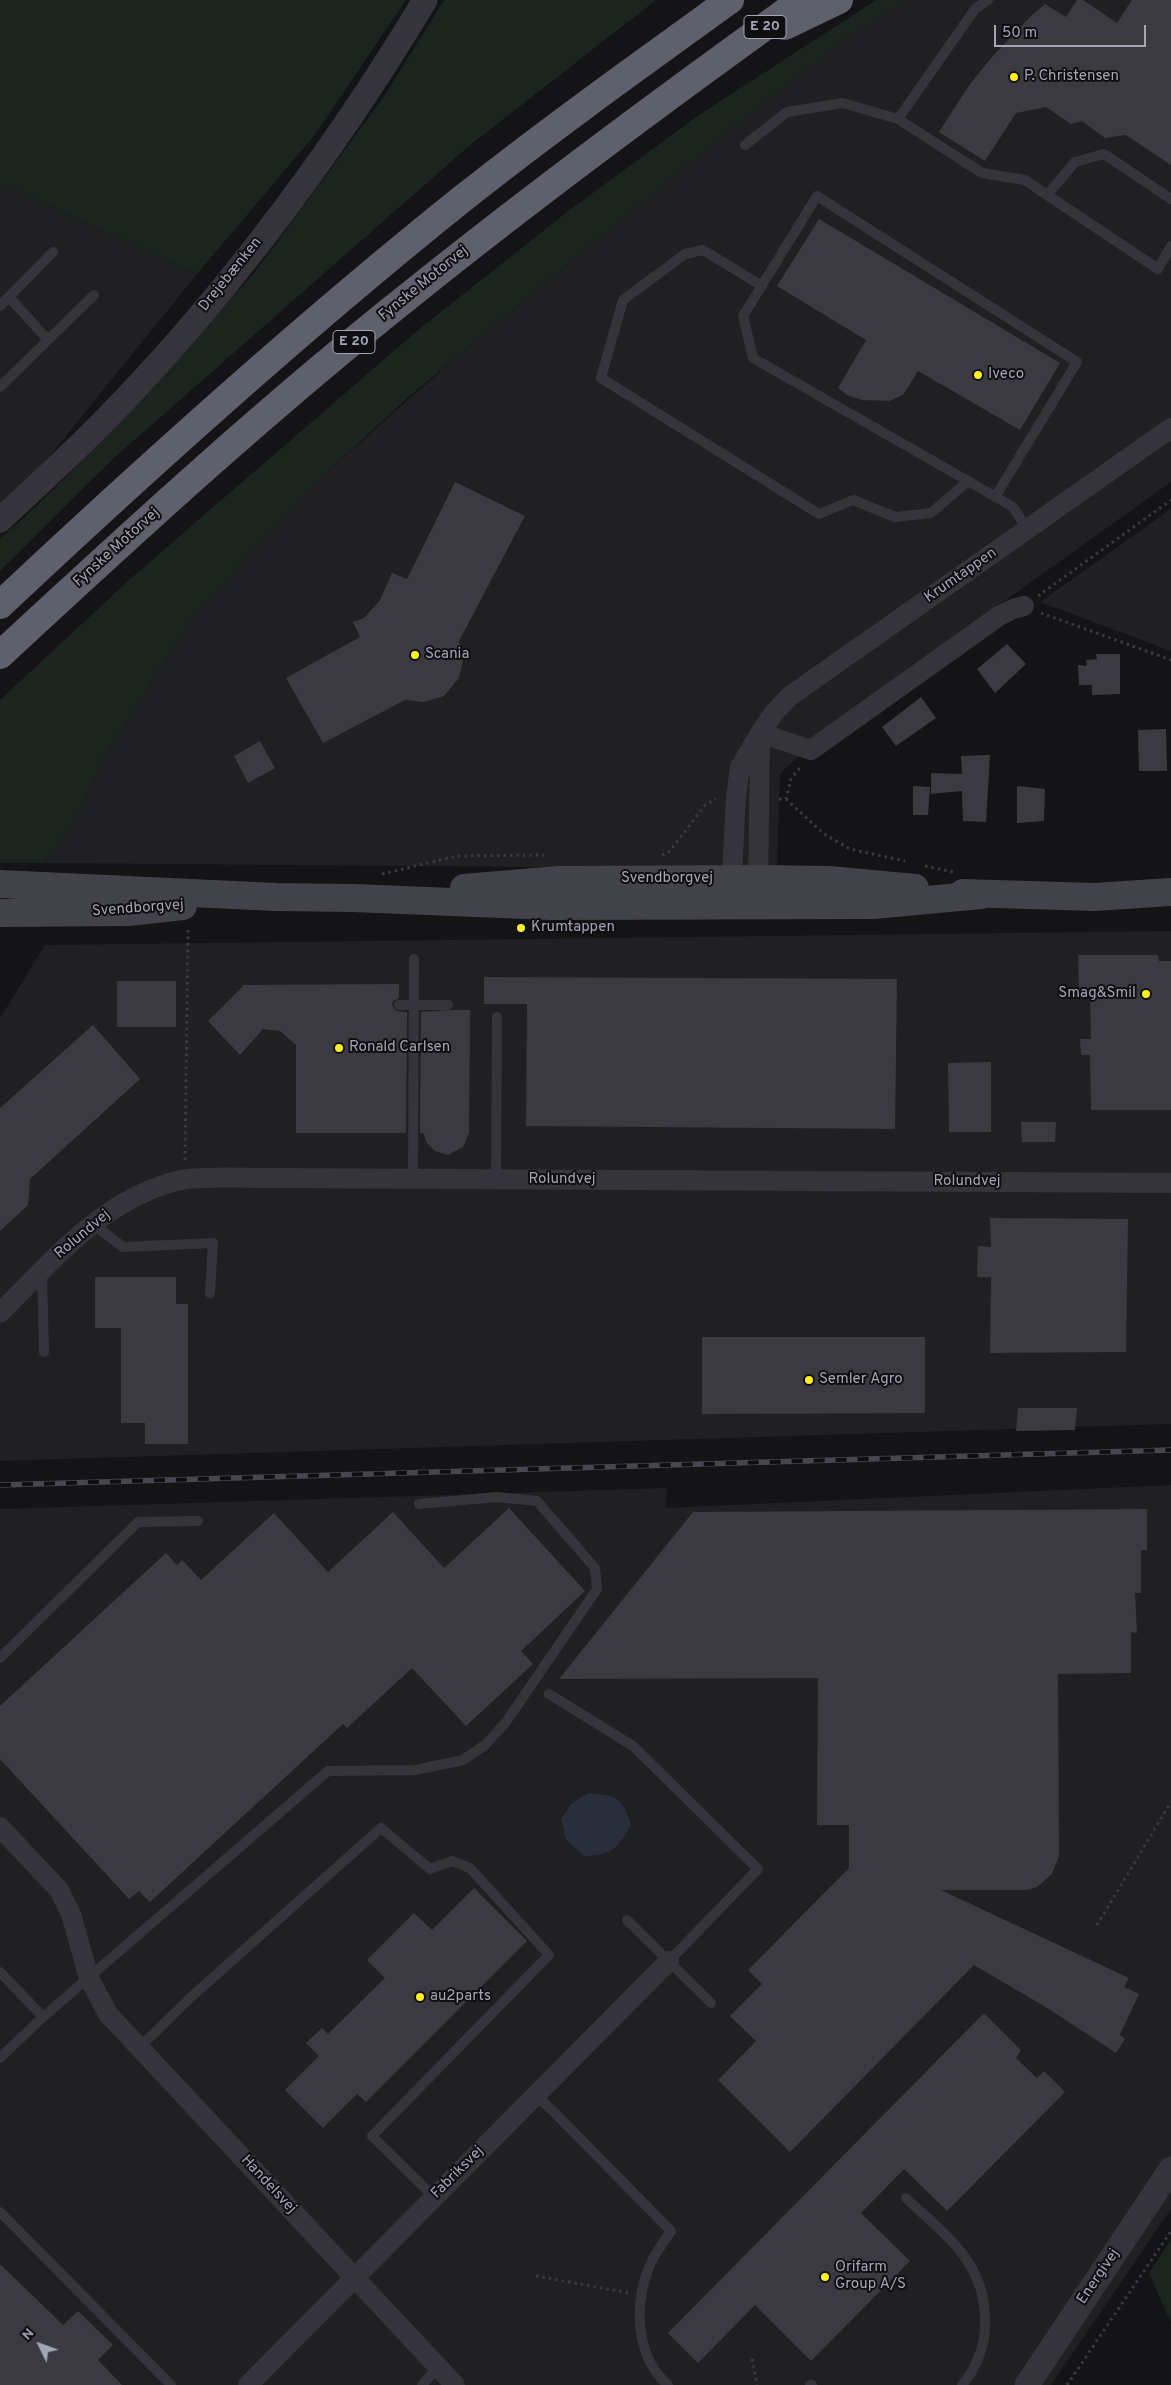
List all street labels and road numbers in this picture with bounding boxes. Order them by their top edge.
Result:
road number: E 20 [744,16,786,38]
street label: Drejebænken [196,234,266,316]
street label: Fynske Motorvej [376,243,472,325]
road number: E 20 [333,331,375,354]
street label: Fynske Motorvej [70,505,164,591]
street label: Krumtappen [921,545,1001,607]
street label: Svendborgvej [621,870,713,888]
street label: Svendborgvej [91,897,185,921]
street label: Rolundvej [528,1171,596,1189]
street label: Rolundvej [933,1173,1001,1191]
street label: Rolundvej [52,1207,114,1263]
street label: Fabriksvej [428,2143,488,2203]
street label: Handelsvej [236,2152,300,2218]
street label: Energivej [1074,2246,1124,2308]

